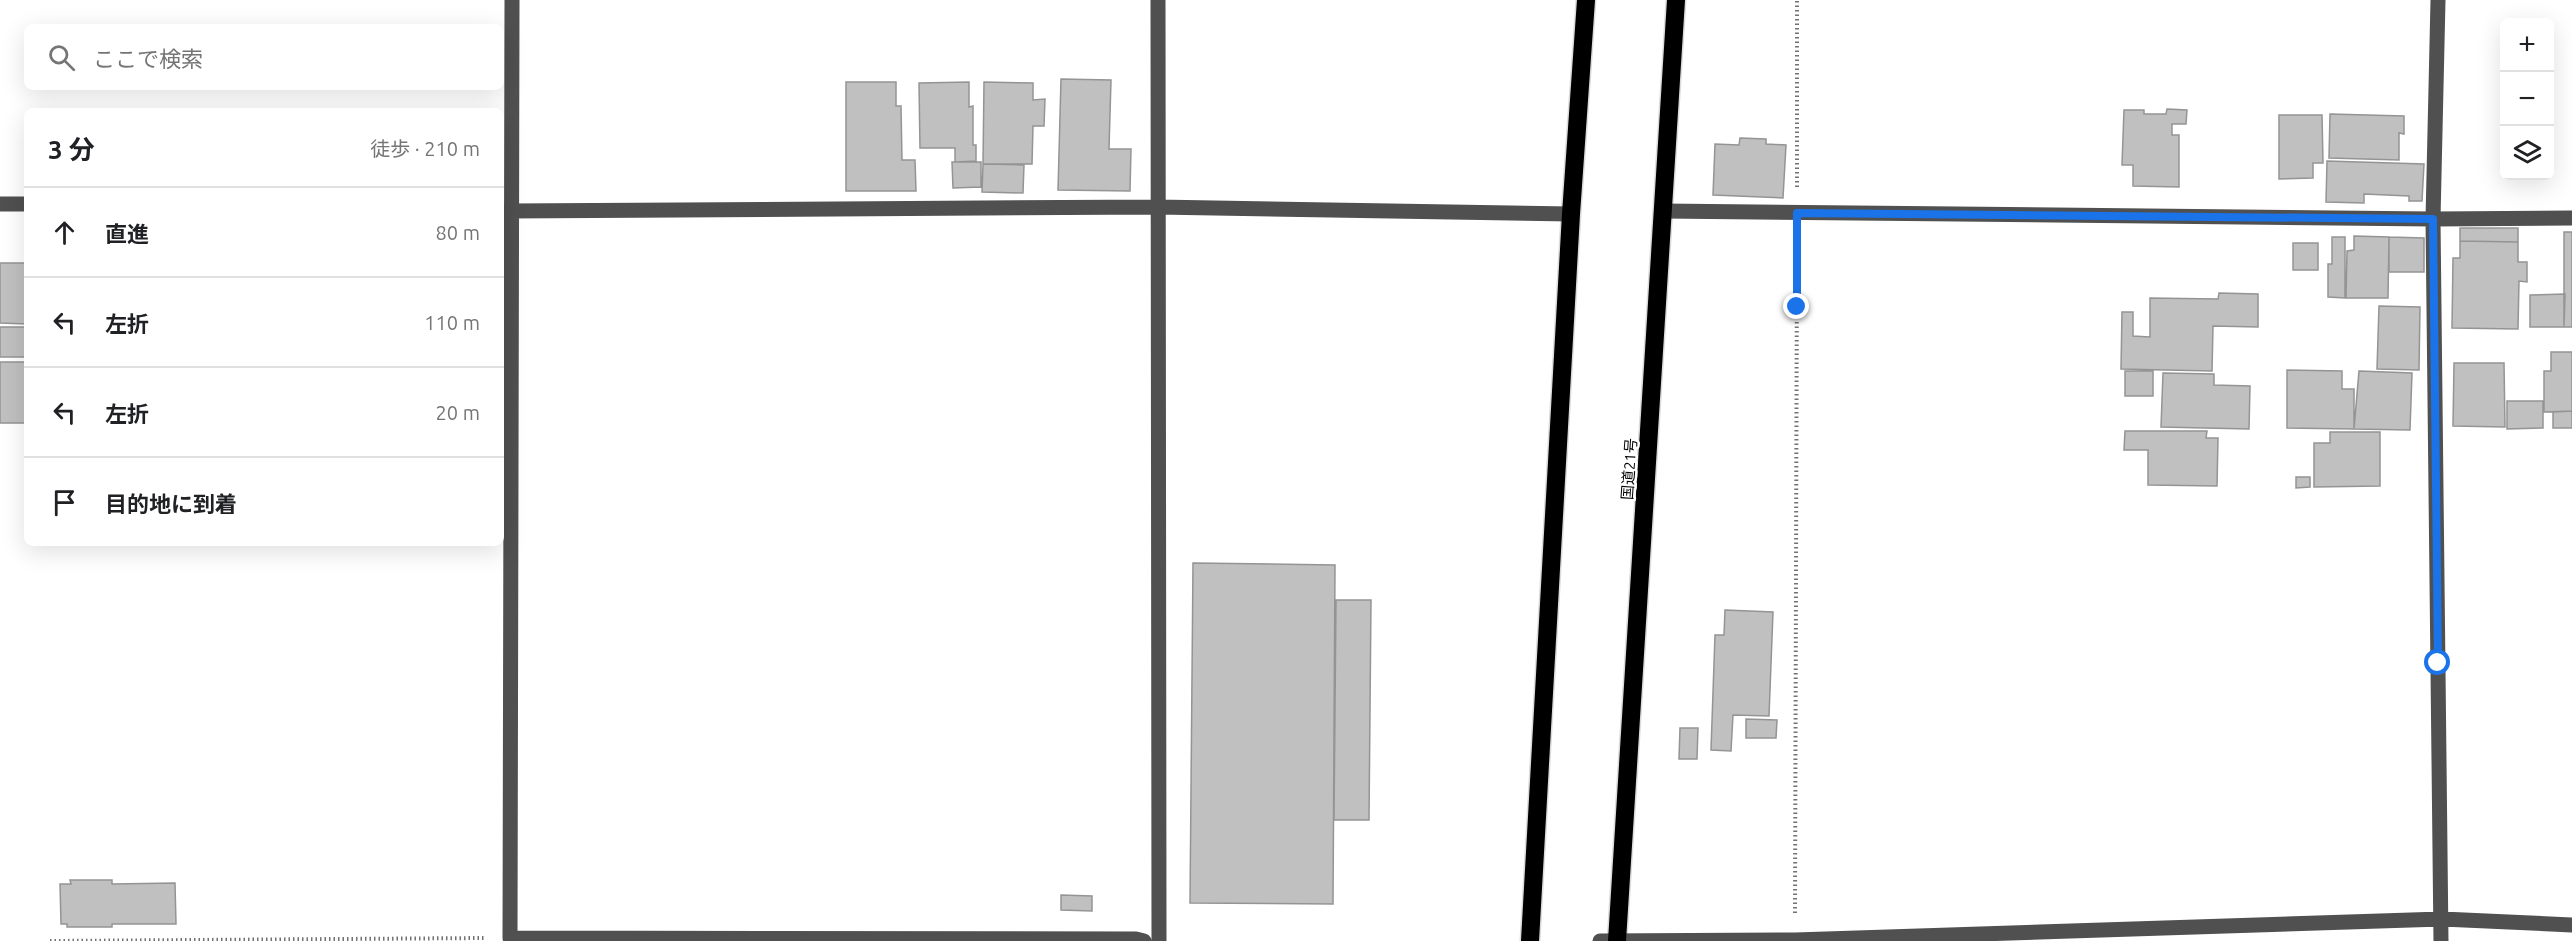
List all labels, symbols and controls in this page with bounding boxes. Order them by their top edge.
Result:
map controls [2500,18,2554,180]
button: + [2500,18,2554,72]
search box [24,24,504,90]
icon: search [45,41,78,74]
text: ここで検索 [93,46,203,71]
button: − [2500,72,2554,126]
button: layers [2500,126,2554,180]
text: 3 分 [48,135,95,164]
text: 徒歩 · 210 m [370,137,480,160]
icon: ahead [48,216,81,249]
text: 直進 [105,221,149,246]
text: 80 m [436,221,480,244]
route end [1783,293,1809,319]
icon: left [48,306,81,339]
text: 左折 [105,311,149,336]
text: 110 m [424,311,480,334]
icon: left [48,396,81,429]
text: 左折 [105,401,149,426]
text: 20 m [436,401,480,424]
street label: 国道21号 [1618,438,1640,500]
icon: arrive [48,486,81,519]
text: 目的地に到着 [105,491,237,516]
route start [2424,649,2450,675]

